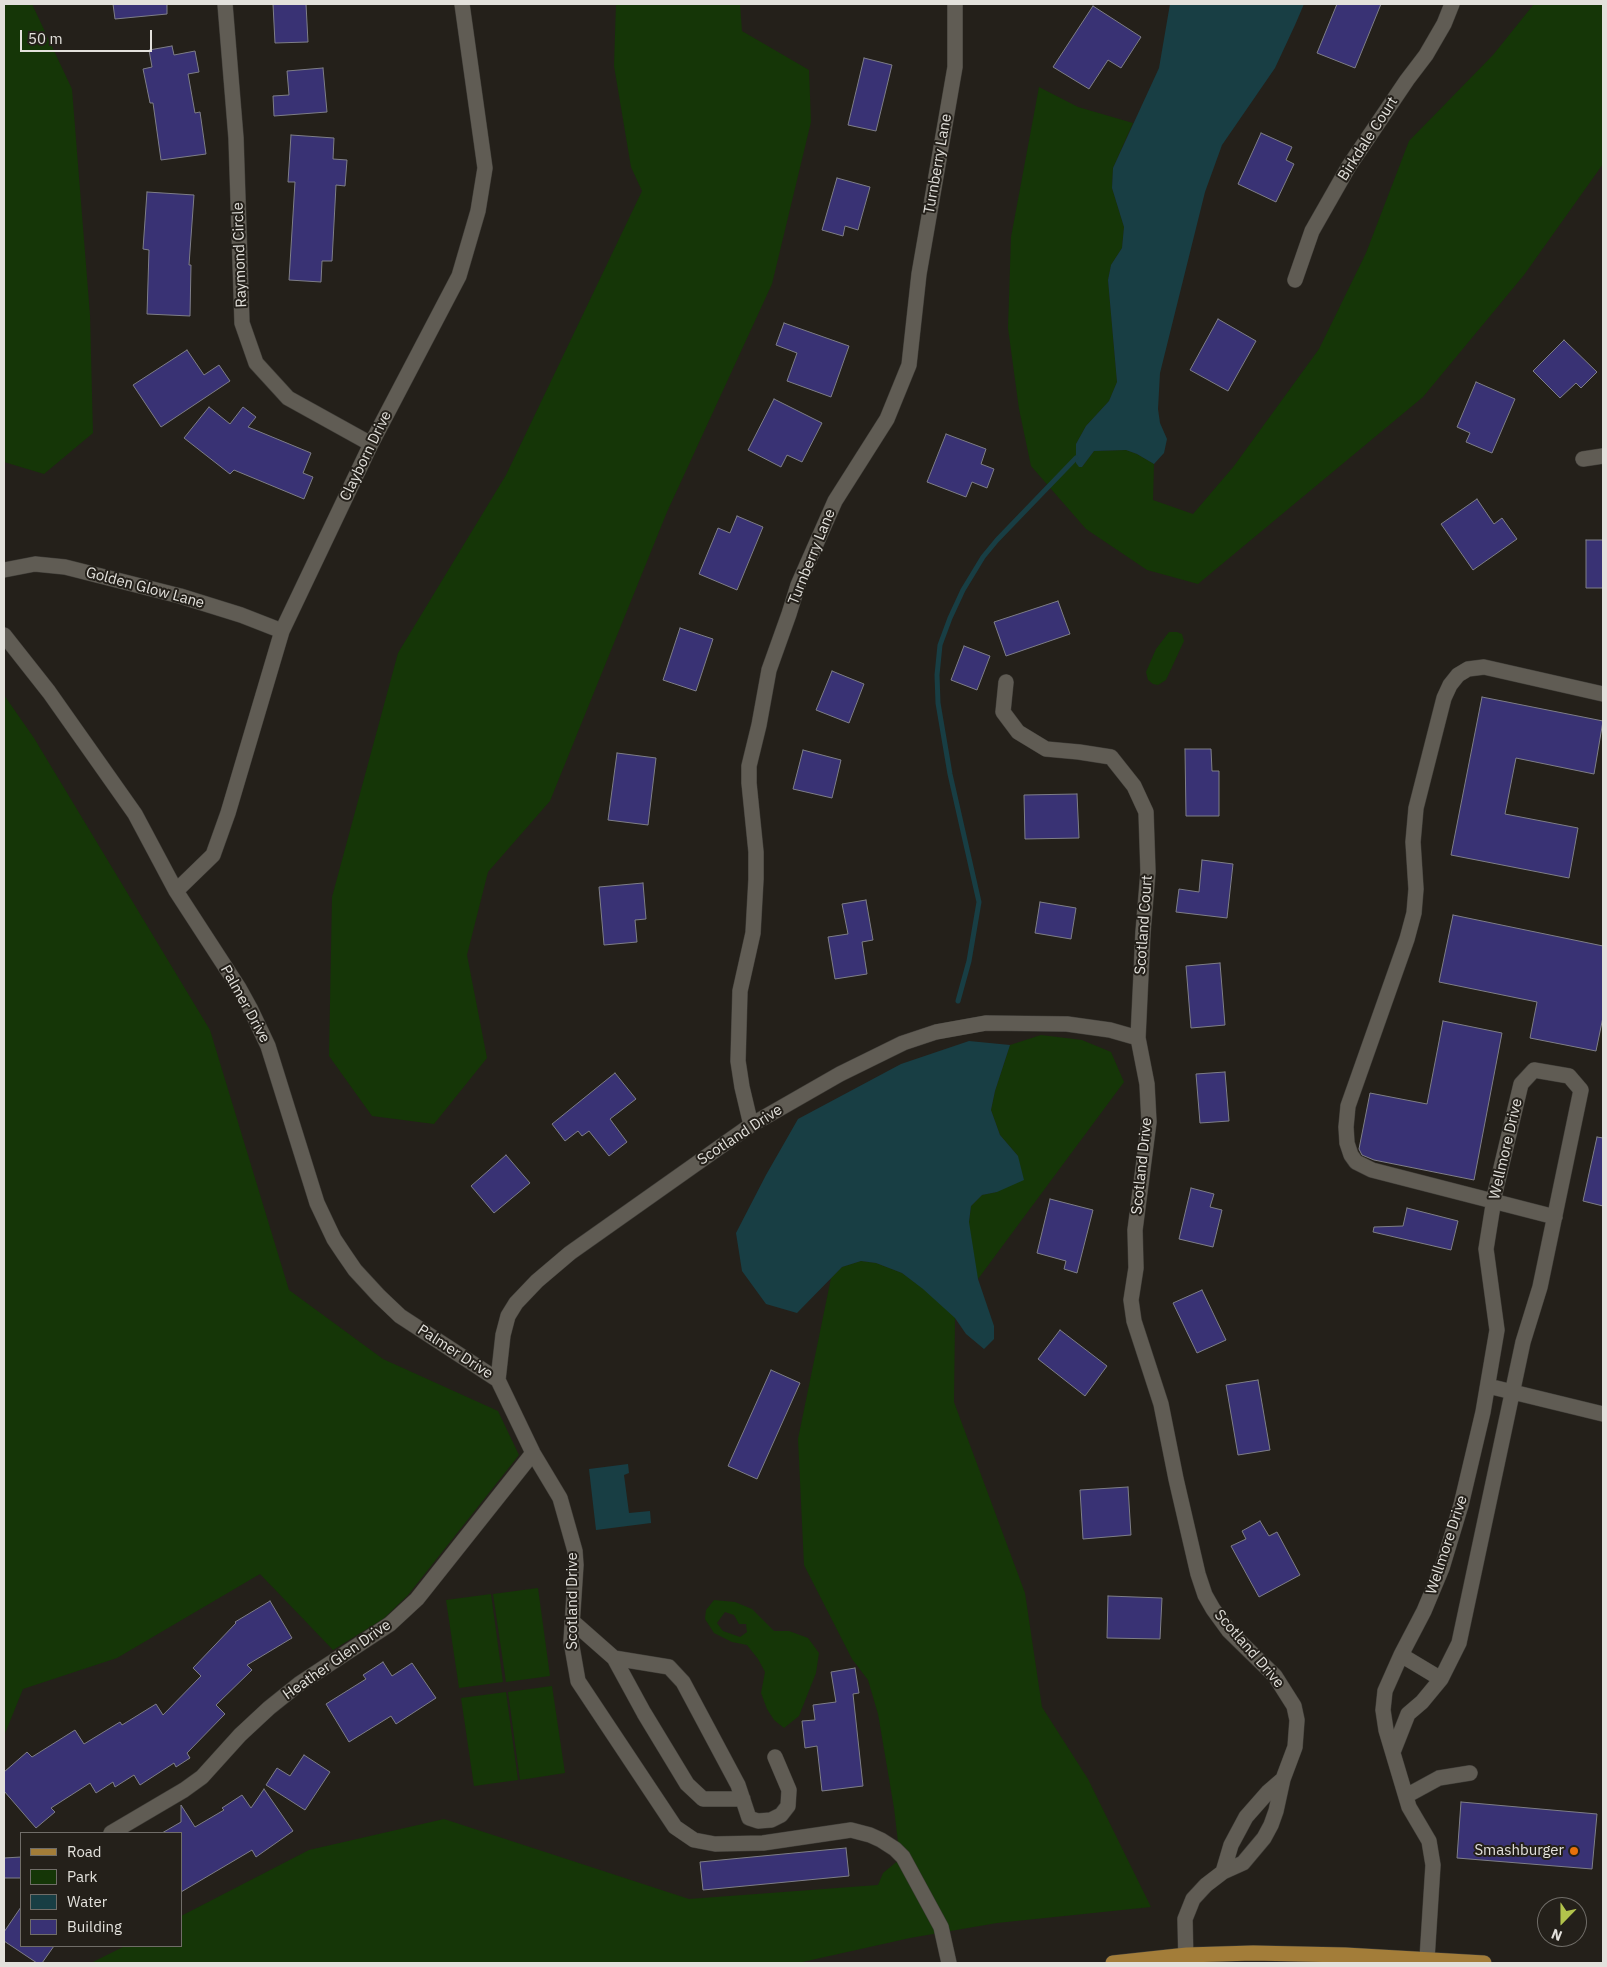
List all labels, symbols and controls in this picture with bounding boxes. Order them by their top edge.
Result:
scale bar [22,20,155,52]
text: 50 m [28,29,63,48]
street label: Birkdale Court [1334,94,1402,184]
street label: Turnberry Lane [920,112,956,216]
street label: Raymond Circle [229,202,251,308]
street label: Clayborn Drive [336,408,396,504]
street label: Turnberry Lane [785,506,839,608]
street label: Golden Glow Lane [84,564,206,612]
street label: Scotland Court [1132,875,1156,975]
street label: Palmer Drive [216,962,274,1046]
street label: Wellmore Drive [1486,1097,1526,1201]
street label: Scotland Drive [694,1101,786,1169]
street label: Scotland Drive [1128,1117,1156,1215]
street label: Palmer Drive [414,1321,496,1383]
street label: Wellmore Drive [1423,1493,1471,1597]
street label: Scotland Drive [564,1552,582,1650]
street label: Scotland Drive [1210,1606,1288,1692]
street label: Heather Glen Drive [280,1616,394,1704]
legend [20,1832,182,1947]
text: Road [67,1842,102,1861]
place label: Smashburger [1474,1842,1564,1860]
marker: Smashburger [1568,1845,1580,1857]
text: Park [67,1867,97,1886]
text: Water [67,1892,107,1911]
north arrow [1537,1897,1587,1947]
text: Building [67,1917,122,1936]
text: N [1549,1925,1565,1945]

